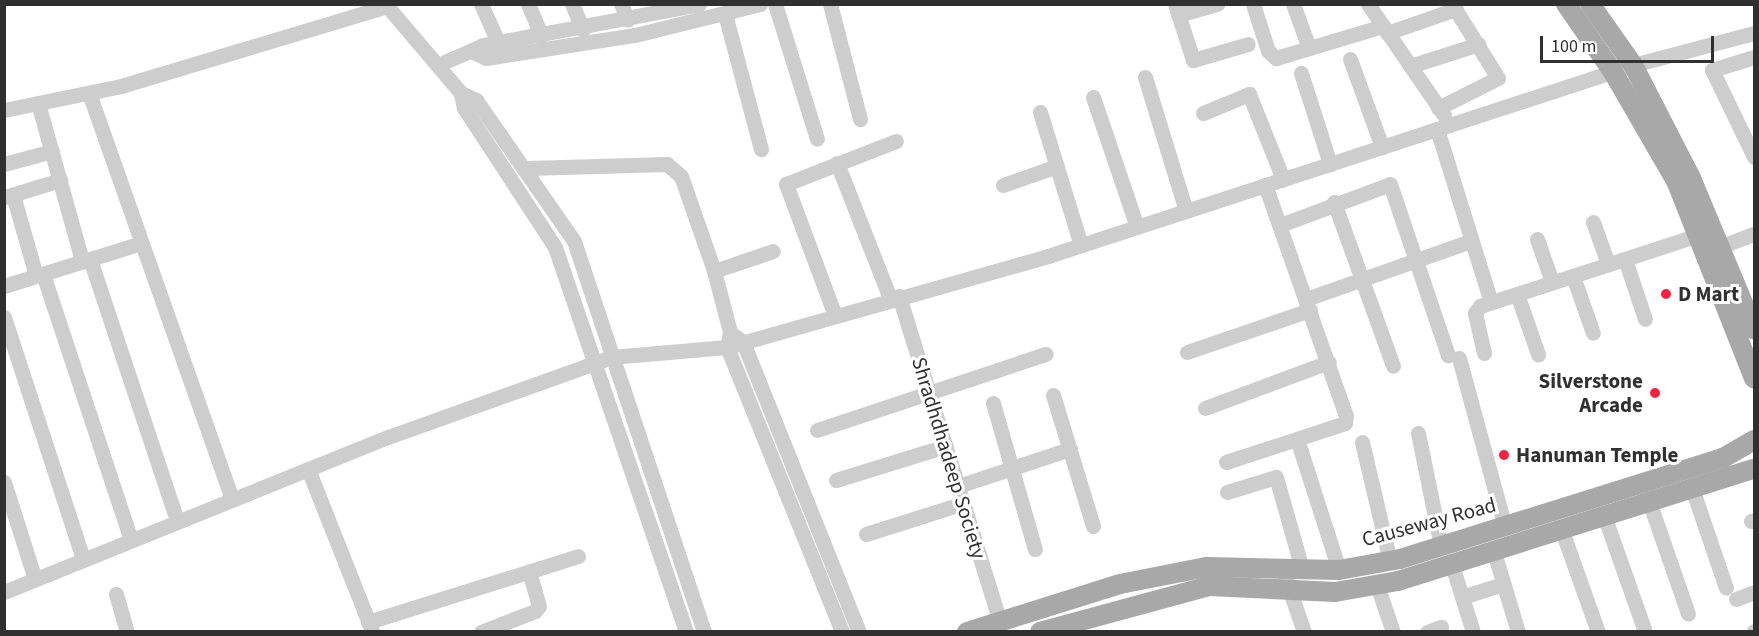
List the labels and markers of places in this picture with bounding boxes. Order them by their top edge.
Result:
place label: D Mart [1678,281,1739,307]
marker: D Mart [1659,287,1673,301]
place label: Silverstone Arcade [1539,368,1643,418]
marker: Silverstone Arcade [1648,386,1662,400]
place label: Hanuman Temple [1516,442,1678,468]
marker: Hanuman Temple [1497,448,1511,462]

